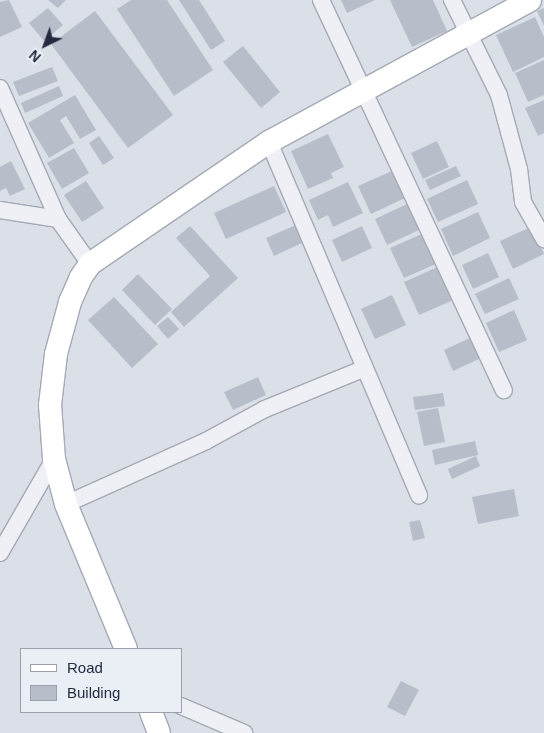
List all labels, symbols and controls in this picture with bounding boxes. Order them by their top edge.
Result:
north arrow [20,20,70,70]
text: N [26,47,44,65]
legend [20,648,182,713]
text: Road [67,659,103,676]
text: Building [67,684,120,701]

